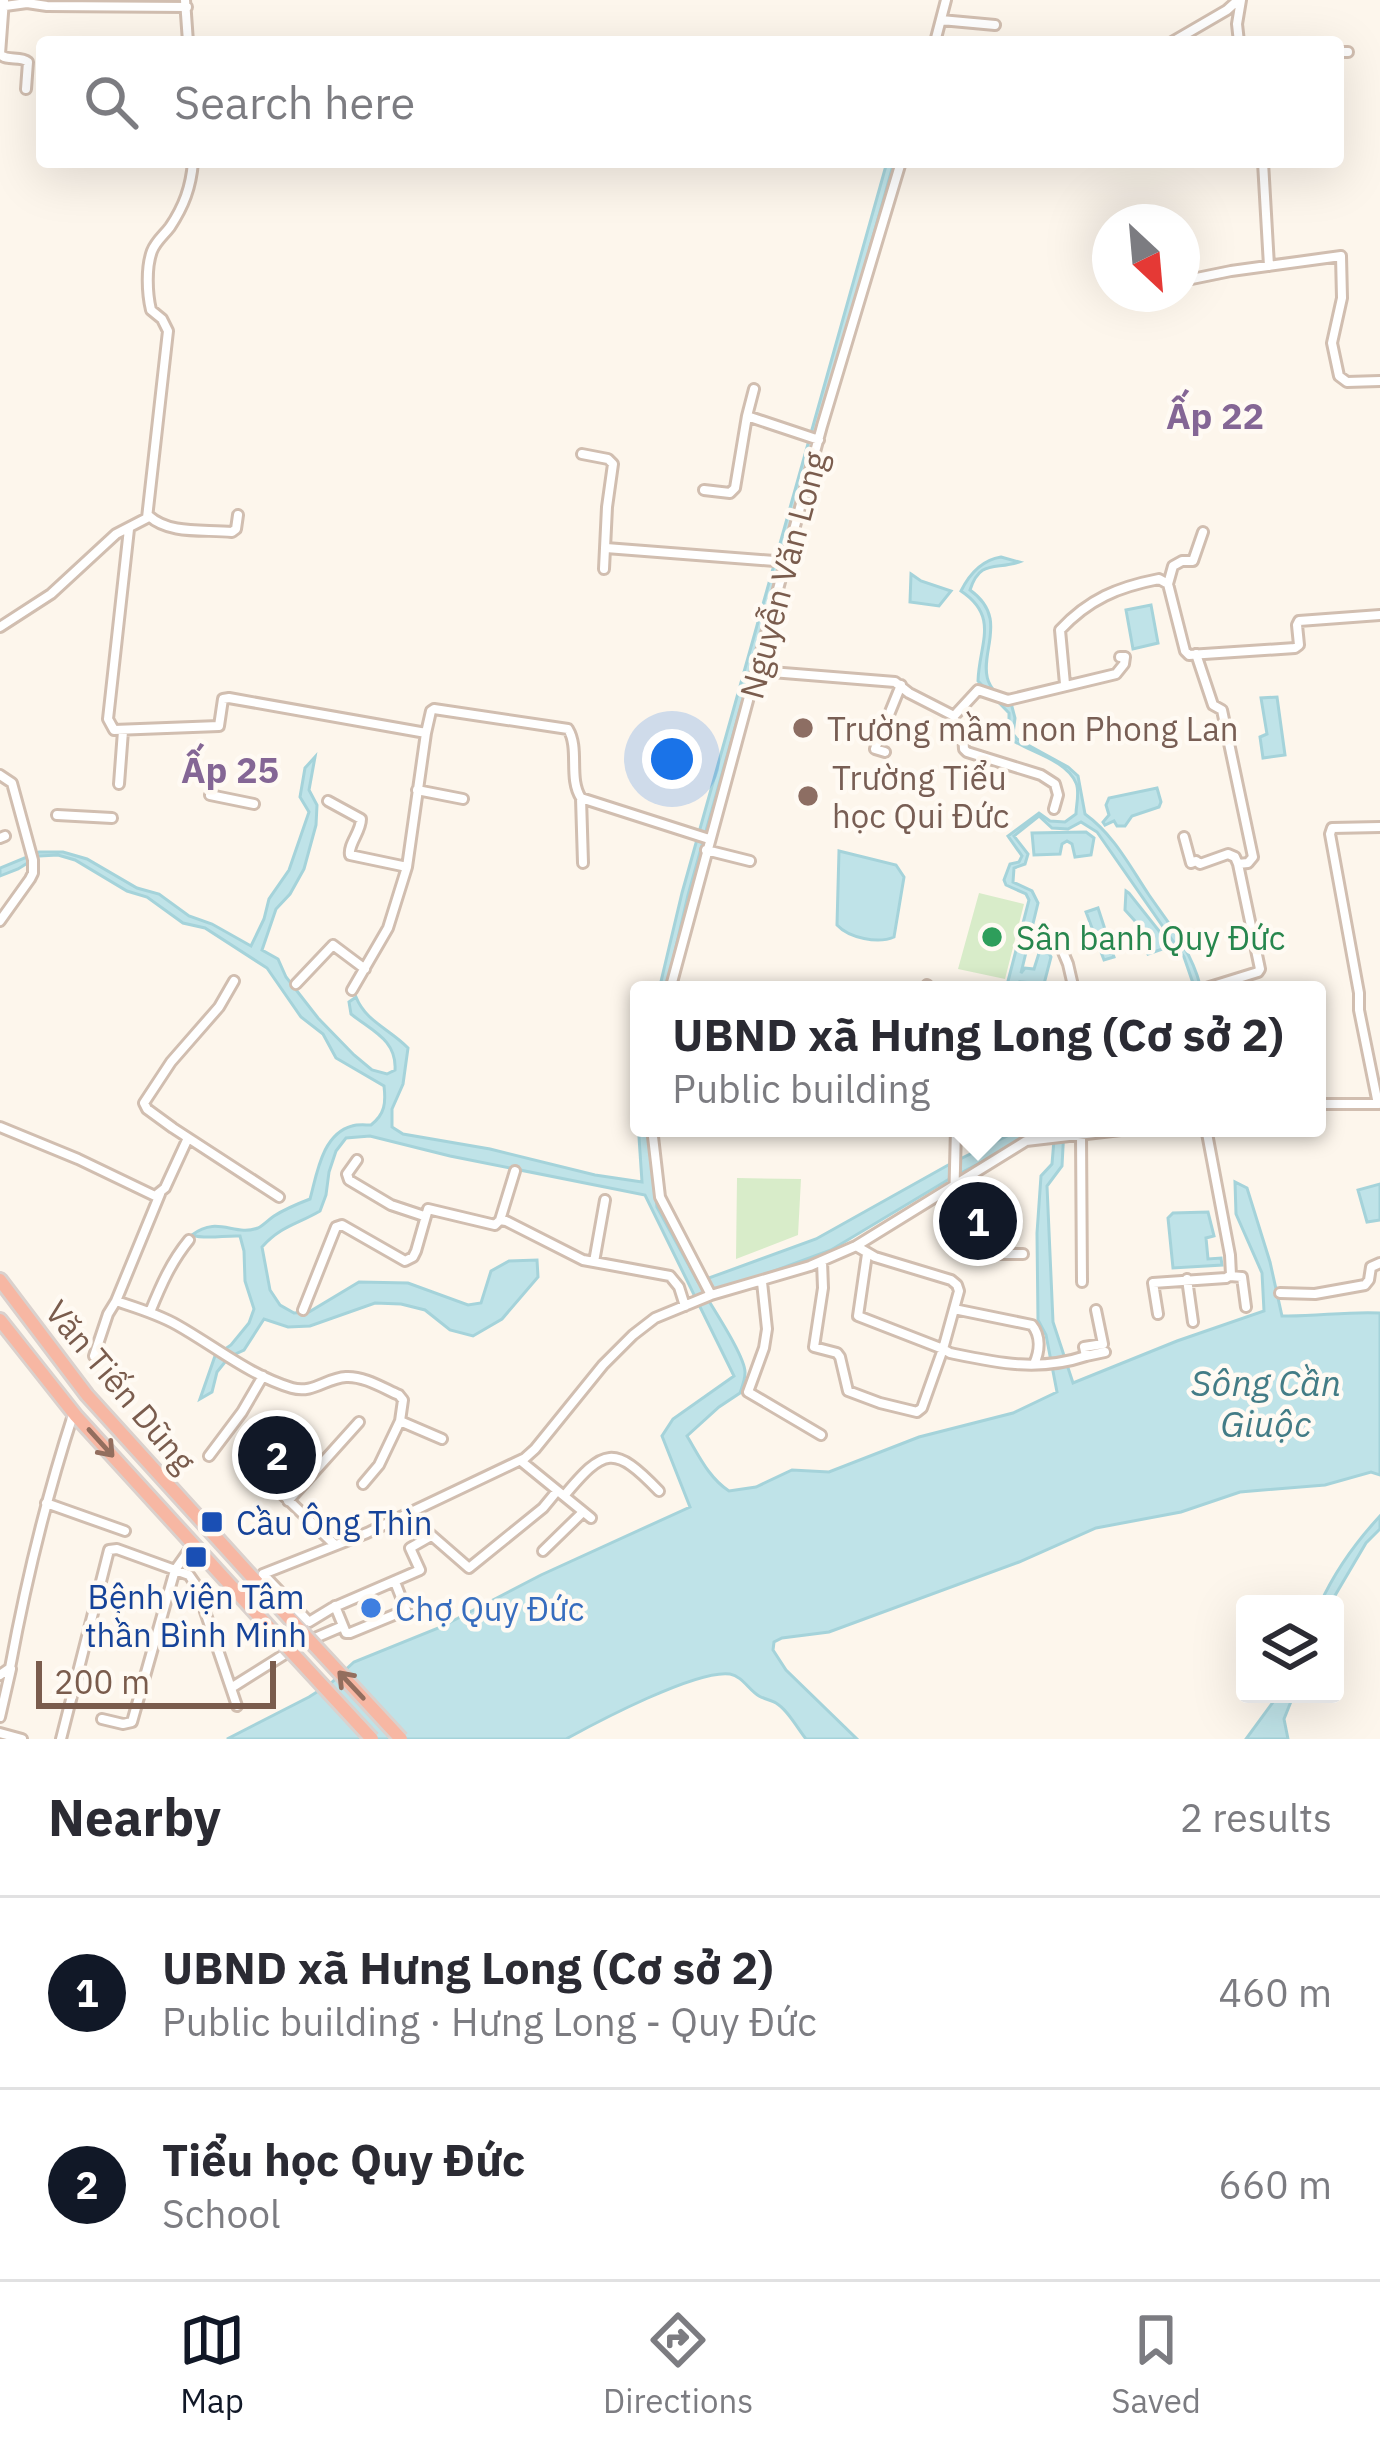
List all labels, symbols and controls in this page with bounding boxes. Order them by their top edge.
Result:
search box [36,36,1344,168]
icon: search [78,69,144,135]
text: Search here [174,73,415,131]
north arrow [1092,204,1200,312]
district label: Ấp 22 [1166,388,1264,439]
street label: Nguyễn Văn Long [729,446,837,703]
place label: Trường mầm non Phong Lan [827,707,1239,750]
marker: Trường mầm non Phong Lan [790,715,816,741]
your location [642,729,702,789]
district label: Ấp 25 [181,742,279,793]
place label: Trường Tiểu học Qui Đức [832,756,1009,837]
marker: Trường Tiểu học Qui Đức [795,783,821,809]
place label: Sân banh Quy Đức [1016,916,1285,959]
marker: Sân banh Quy Đức [979,924,1005,950]
popup [630,981,1326,1137]
text: UBND xã Hưng Long (Cơ sở 2) [672,1005,1284,1063]
text: Public building [672,1063,930,1114]
pin: 1 [939,1176,1017,1266]
street label: Văn Tiến Dũng [36,1291,206,1481]
water label: Sông Cần Giuộc [1191,1359,1341,1447]
pin: 2 [238,1410,316,1500]
one-way arrow [87,1427,114,1457]
place label: Cầu Ông Thìn [236,1501,433,1544]
marker: Cầu Ông Thìn [199,1509,225,1535]
marker: Bệnh viện Tâm thần Bình Minh [183,1544,209,1570]
place label: Bệnh viện Tâm thần Bình Minh [85,1575,307,1656]
place label: Chợ Quy Đức [395,1587,584,1630]
marker: Chợ Quy Đức [358,1595,384,1621]
map controls [1236,1595,1344,1703]
button: layers [1236,1595,1344,1703]
scale bar [36,1655,276,1708]
text: 200 m [54,1660,150,1703]
one-way arrow [338,1670,365,1700]
text: Nearby [48,1784,221,1850]
text: 2 results [1180,1792,1332,1843]
text: UBND xã Hưng Long (Cơ sở 2) [162,1938,773,1996]
text: 1 [75,1967,99,2018]
text: 460 m [1219,1967,1332,2018]
text: Public building · Hưng Long - Quy Đức [162,1996,817,2047]
text: Tiểu học Quy Đức [162,2130,525,2188]
text: 2 [75,2159,99,2210]
text: 660 m [1219,2159,1332,2210]
text: School [162,2188,281,2239]
tab: Map [179,2307,245,2422]
tab: Directions [603,2307,753,2422]
tab: Saved [1111,2307,1201,2422]

